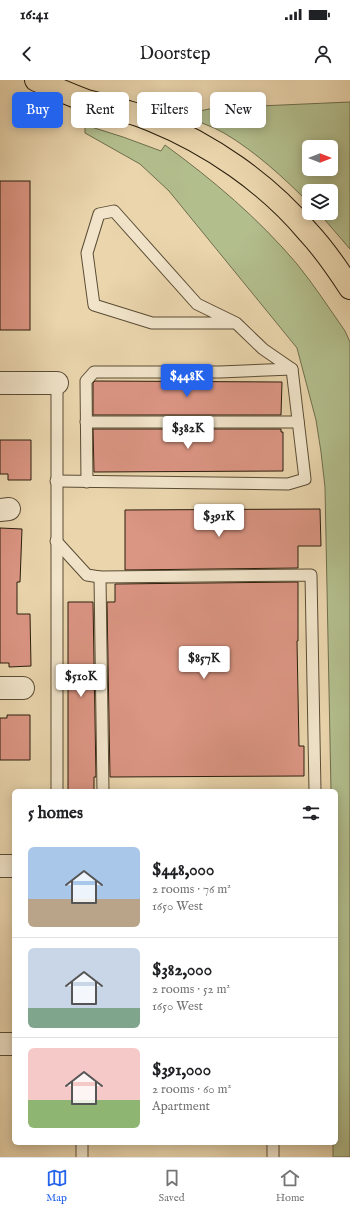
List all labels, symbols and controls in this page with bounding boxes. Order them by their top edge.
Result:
text: 16:41 [20,5,49,24]
icon: back [16,43,38,65]
text: Doorstep [140,43,210,66]
icon: person [312,43,334,65]
chip: Buy [12,92,63,128]
chip: Rent [71,92,129,128]
chip: Filters [137,92,202,128]
chip: New [210,92,266,128]
north arrow [302,140,338,176]
map controls [302,140,338,220]
button: layers [302,184,338,220]
pin: $448K [159,364,215,398]
text: $448K [170,368,204,385]
pin: $382K [160,416,216,450]
text: $382K [172,420,204,437]
pin: $391K [191,504,247,538]
text: $391K [203,508,235,525]
pin: $857K [176,646,232,680]
text: $857K [188,650,220,667]
pin: $510K [53,664,109,698]
text: $510K [65,668,97,685]
icon: filters [300,802,322,824]
text: 5 homes [28,803,83,824]
text: $448,000 [152,860,214,881]
icon: home [60,863,108,911]
text: 2 rooms · 76 m² [152,881,231,898]
text: 1650 West [152,898,203,915]
text: $382,000 [152,960,212,981]
icon: home [60,964,108,1012]
text: 2 rooms · 52 m² [152,981,230,998]
text: 1650 West [152,998,203,1015]
text: $391,000 [152,1060,211,1081]
icon: home [60,1064,108,1112]
text: 2 rooms · 60 m² [152,1081,231,1098]
text: Apartment [152,1098,210,1115]
tab: Map [46,1167,68,1205]
tab: Saved [159,1167,185,1205]
tab: Home [276,1167,304,1205]

